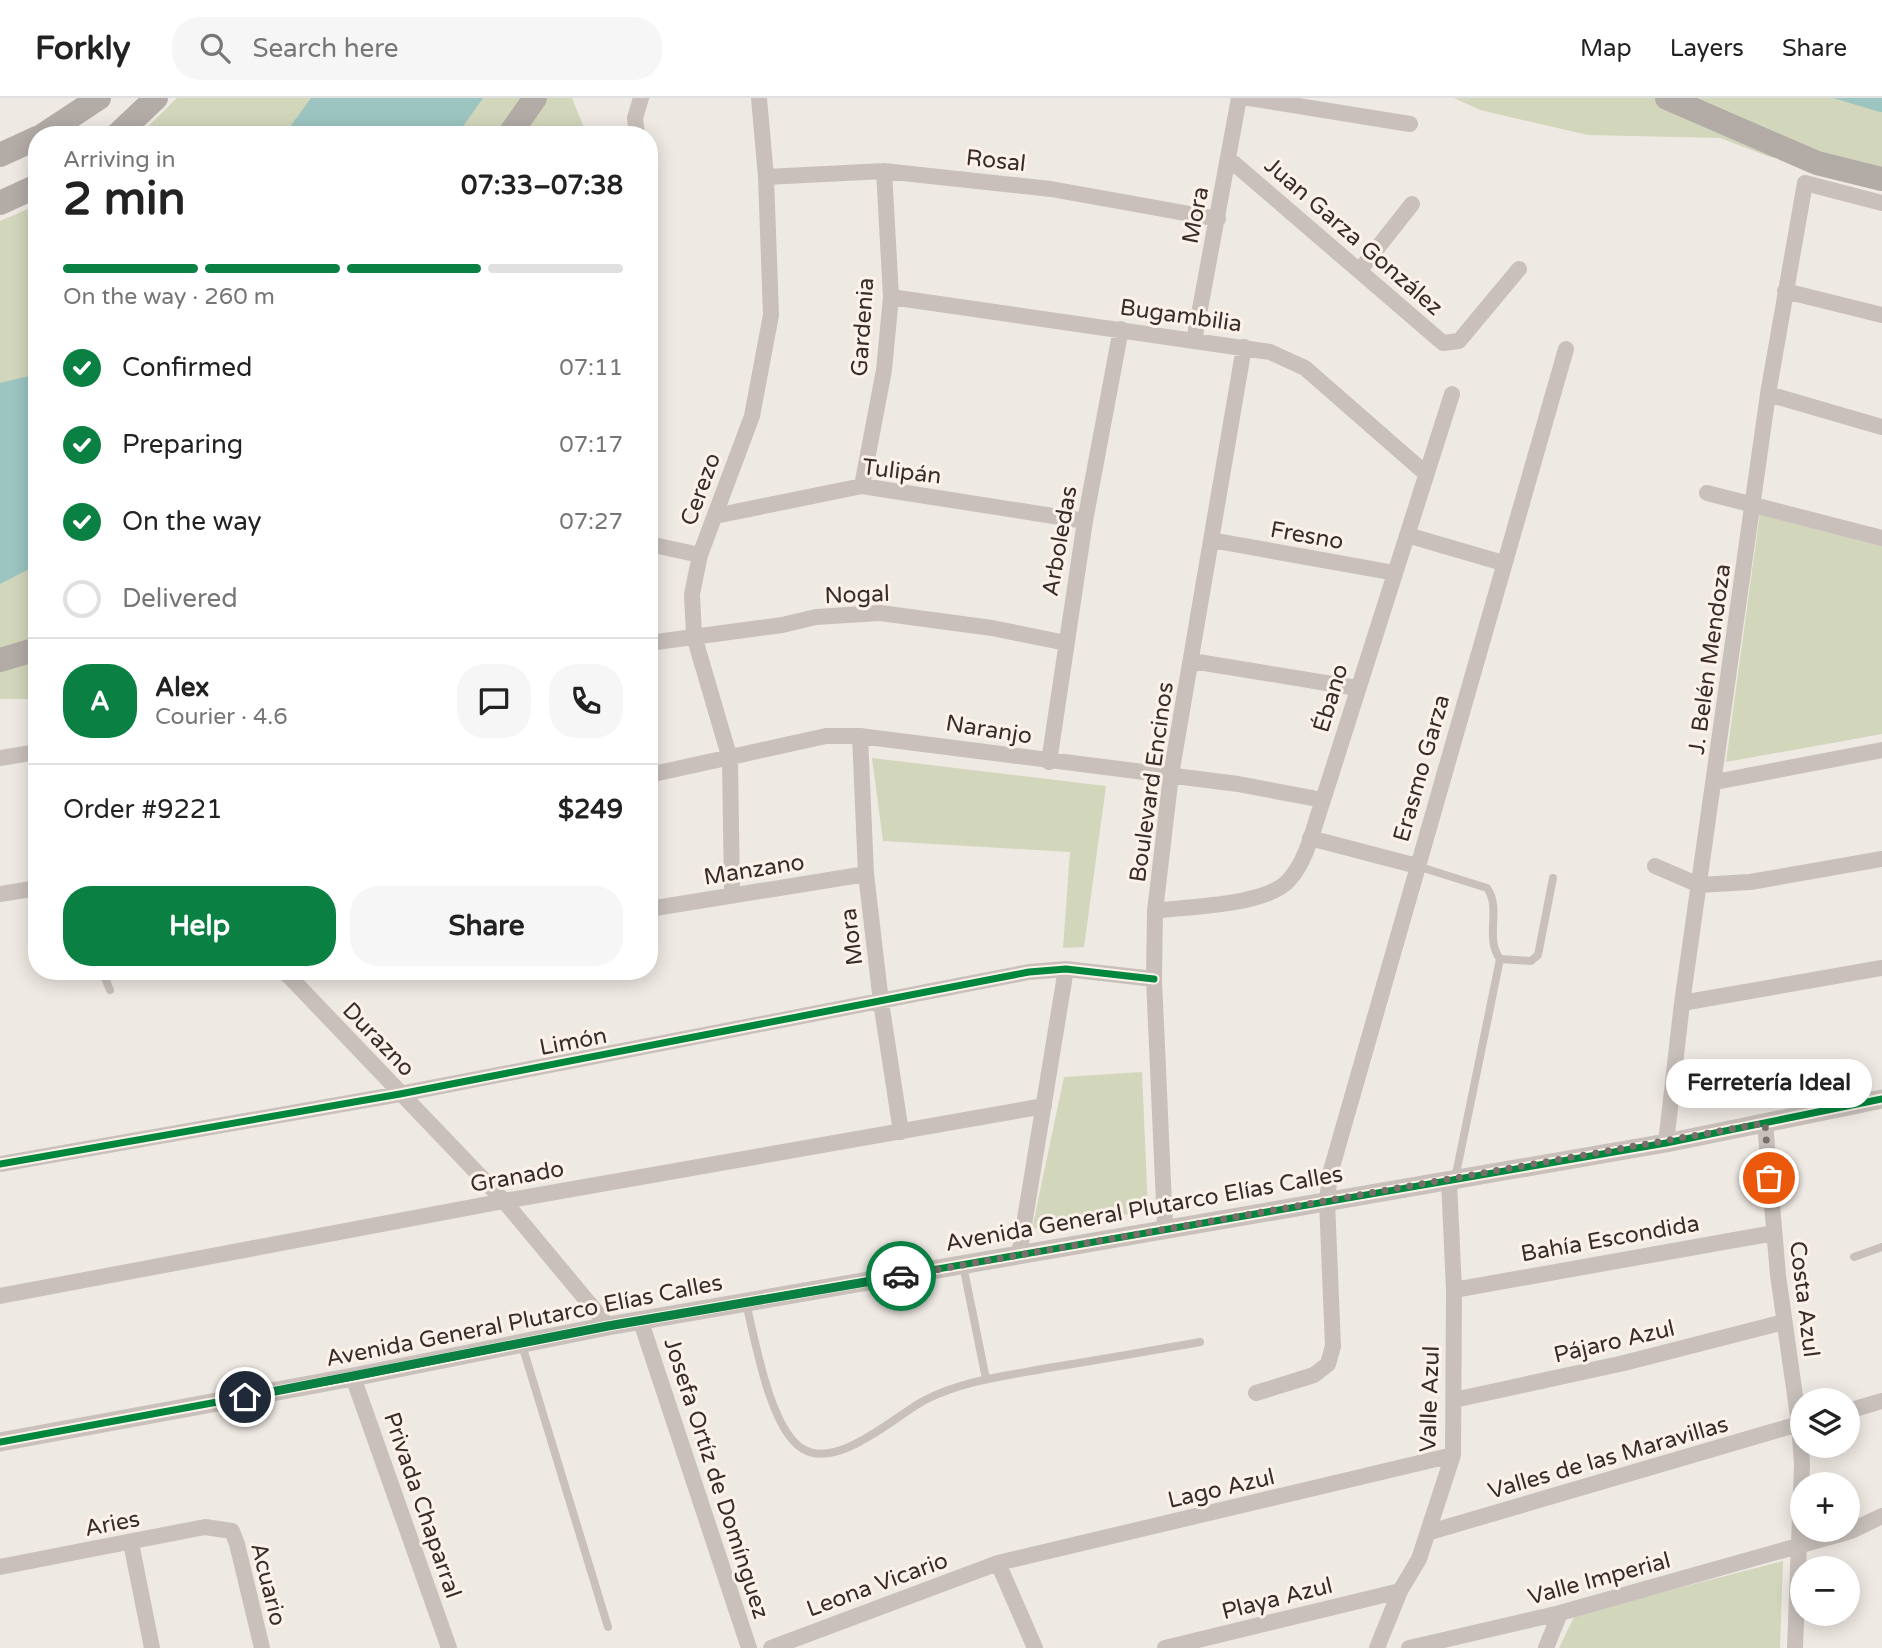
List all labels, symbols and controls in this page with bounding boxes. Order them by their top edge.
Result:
search box [172,17,662,80]
text: Forkly [35,29,130,68]
icon: search [196,29,234,67]
text: Search here [252,33,399,64]
text: Map [1580,34,1632,63]
text: Layers [1670,34,1744,63]
text: Share [1782,34,1847,63]
street label: Rosal [965,144,1027,178]
text: Arriving in [63,146,176,174]
street label: Juan Garza González [1258,152,1448,322]
text: 07:33–07:38 [461,170,623,201]
text: 2 min [63,172,186,227]
street label: Mora [1177,184,1215,246]
street label: Gardenia [846,277,880,377]
text: On the way · 260 m [63,283,275,311]
street label: Bugambilia [1118,294,1244,338]
icon: check [63,349,101,387]
text: Confirmed [122,352,252,383]
text: 07:11 [559,354,623,382]
icon: check [63,426,101,464]
text: Preparing [122,429,243,460]
text: 07:17 [559,431,623,459]
street label: Cerezo [675,449,727,530]
street label: Tulipán [861,453,943,491]
street label: Arboledas [1037,484,1083,599]
icon: check [63,503,101,541]
text: On the way [122,506,262,537]
text: 07:27 [559,508,623,536]
street label: Fresno [1268,516,1346,556]
street label: J. Belén Mendoza [1683,562,1737,756]
street label: Nogal [824,580,890,610]
text: Delivered [122,583,238,614]
street label: Ébano [1307,661,1355,736]
button: chat [457,664,531,738]
button: phone [549,664,623,738]
text: Alex [155,672,209,703]
street label: Boulevard Encinos [1124,680,1180,884]
text: A [90,686,110,717]
street label: Erasmo Garza [1388,691,1456,845]
text: Courier · 4.6 [155,703,288,731]
street label: Naranjo [944,709,1034,751]
text: Order #9221 [63,794,223,825]
text: $249 [558,794,623,825]
street label: Manzano [702,848,806,892]
button: Help [63,886,336,966]
button: Share [350,886,623,966]
street label: Mora [835,907,869,967]
street label: Durazno [336,997,420,1083]
street label: Limón [537,1022,609,1062]
callout: Ferretería Ideal [1666,1059,1872,1108]
text: Ferretería Ideal [1687,1069,1851,1097]
pin [1739,1148,1799,1208]
street label: Granado [468,1155,566,1199]
icon: bag [1750,1159,1788,1197]
street label: Avenida General Plutarco Elías Calles [943,1160,1345,1258]
street label: Bahía Escondida [1519,1209,1702,1268]
street label: Costa Azul [1783,1240,1825,1359]
courier [866,1241,936,1311]
icon: car [882,1257,920,1295]
street label: Avenida General Plutarco Elías Calles [324,1269,725,1373]
street label: Pájaro Azul [1551,1314,1677,1369]
street label: Josefa Ortíz de Domínguez [657,1334,775,1622]
street label: Valle Azul [1414,1345,1446,1453]
pin [215,1367,275,1427]
icon: home [226,1378,264,1416]
map controls [1790,1388,1860,1626]
button: layers [1790,1388,1860,1458]
street label: Privada Chaparral [377,1409,467,1602]
street label: Valles de las Maravillas [1485,1410,1731,1506]
street label: Lago Azul [1165,1463,1277,1515]
button: + [1790,1472,1860,1542]
street label: Aries [82,1505,142,1543]
street label: Acuario [244,1540,292,1629]
street label: Leona Vicario [803,1546,952,1623]
street label: Valle Imperial [1525,1547,1674,1611]
button: − [1790,1556,1860,1626]
street label: Playa Azul [1219,1572,1336,1626]

